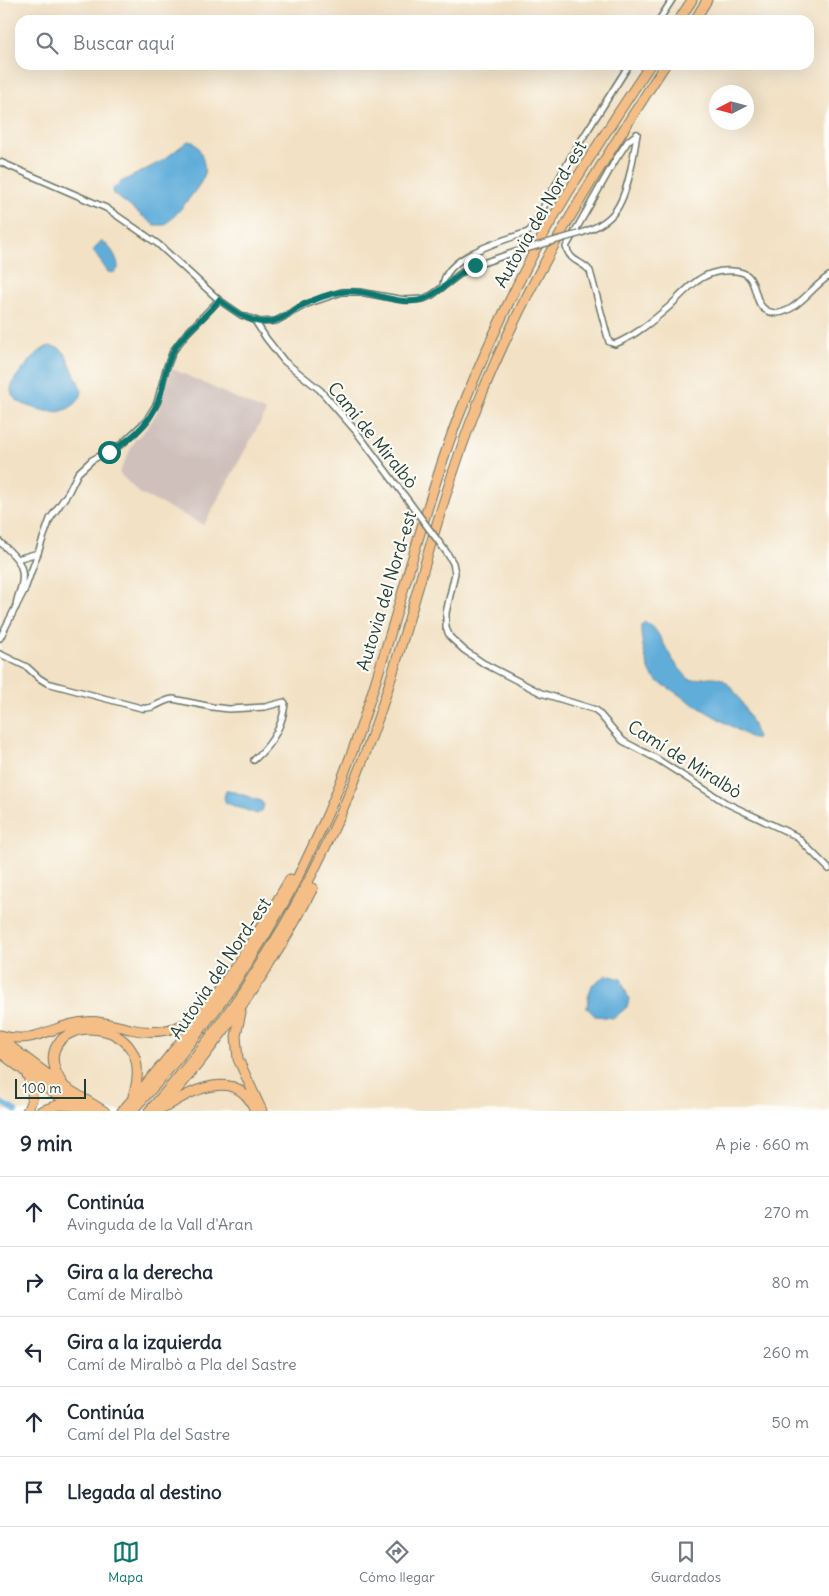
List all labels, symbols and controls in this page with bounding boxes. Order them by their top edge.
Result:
search box [15,15,814,70]
icon: search [33,29,61,57]
text: Buscar aquí [73,31,174,55]
north arrow [709,85,754,130]
street label: Autovia del Nord-est [489,137,591,291]
route end [464,254,487,277]
street label: Camí de Miralbò [323,377,423,493]
route start [98,441,121,464]
street label: Autovia del Nord-est [351,508,421,674]
street label: Camí de Miralbò [624,715,746,803]
street label: Autovia del Nord-est [164,893,276,1043]
scale bar [15,1076,86,1099]
text: 100 m [22,1079,62,1097]
text: 9 min [20,1130,72,1157]
text: A pie · 660 m [716,1134,809,1154]
text: Continúa [67,1190,144,1214]
icon: ahead [20,1198,48,1226]
text: 270 m [764,1202,809,1222]
text: Avinguda de la Vall d'Aran [67,1214,253,1234]
text: Gira a la derecha [67,1260,213,1284]
icon: right [20,1268,48,1296]
text: 80 m [771,1272,809,1292]
text: Camí de Miralbò [67,1284,183,1304]
text: Gira a la izquierda [67,1330,222,1354]
icon: left [20,1338,48,1366]
text: 260 m [763,1342,809,1362]
text: Camí de Miralbò a Pla del Sastre [67,1354,297,1374]
text: Continúa [67,1400,144,1424]
icon: ahead [20,1408,48,1436]
text: 50 m [771,1412,809,1432]
text: Camí del Pla del Sastre [67,1424,230,1444]
icon: arrive [20,1478,48,1506]
text: Llegada al destino [67,1480,222,1504]
tab: Mapa [108,1538,143,1586]
tab: Cómo llegar [359,1538,435,1586]
tab: Guardados [651,1538,721,1586]

